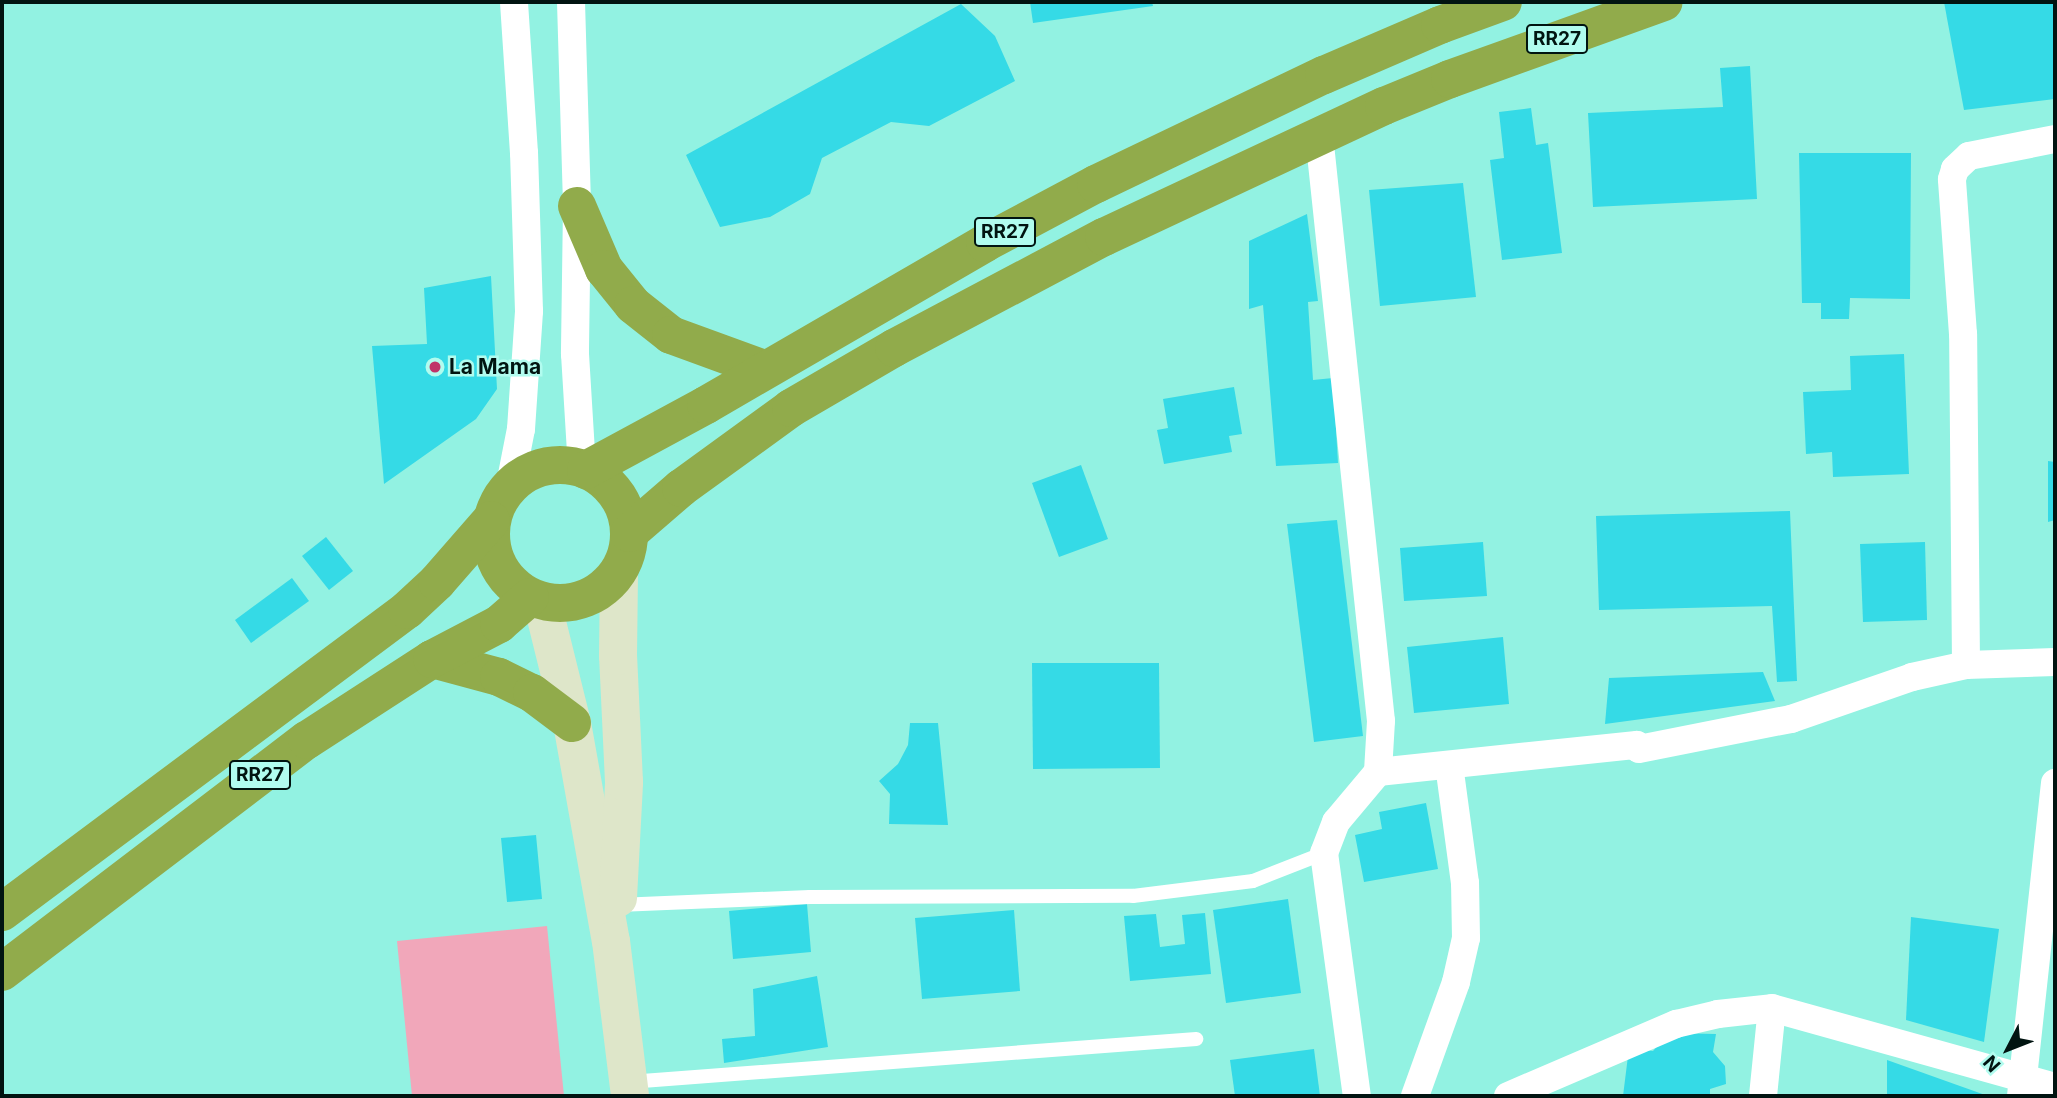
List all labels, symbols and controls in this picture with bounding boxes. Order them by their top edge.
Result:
road number: RR27 [1526,23,1588,54]
road number: RR27 [974,216,1036,248]
place label: La Mama [449,354,541,380]
marker: La Mama [427,359,443,375]
road number: RR27 [229,760,292,790]
north arrow [1973,1014,2043,1084]
text: N [1979,1050,2005,1076]

